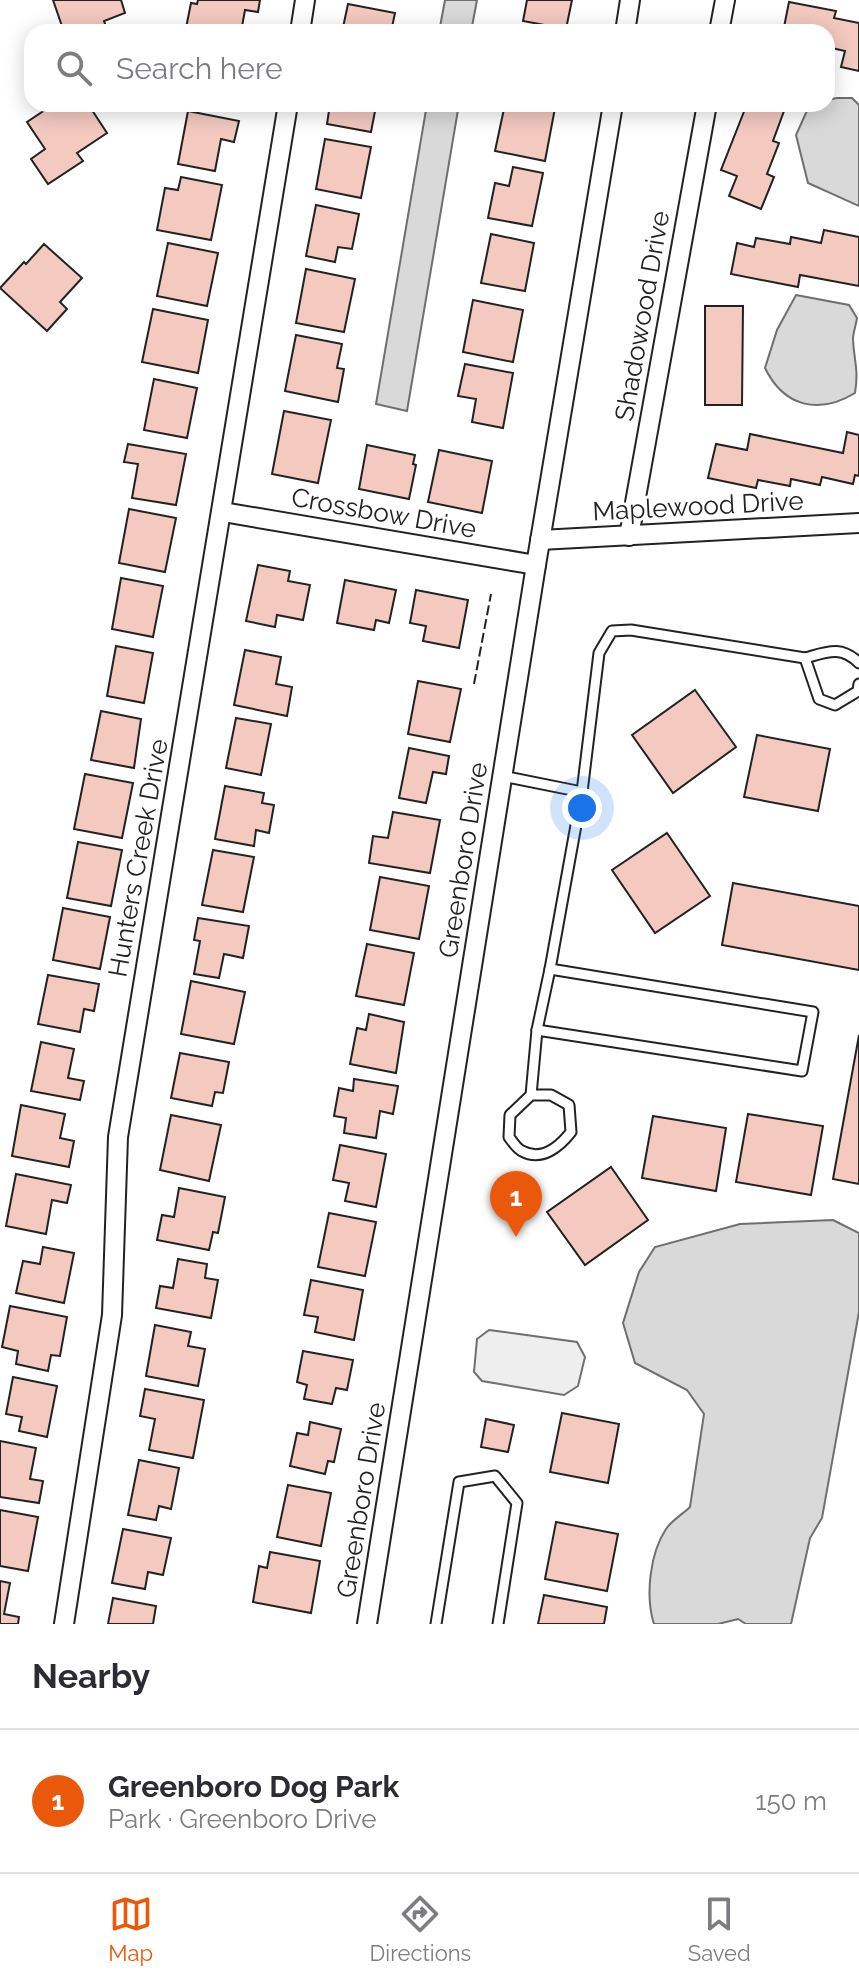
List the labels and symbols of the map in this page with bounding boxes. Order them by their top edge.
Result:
street label: Shadowood Drive [609,209,675,423]
street label: Crossbow Drive [289,482,479,544]
street label: Maplewood Drive [592,485,804,527]
street label: Hunters Creek Drive [102,737,174,979]
street label: Greenboro Drive [433,760,493,960]
your location [562,788,602,828]
pin: 1 [490,1171,542,1237]
street label: Greenboro Drive [331,1400,391,1600]

